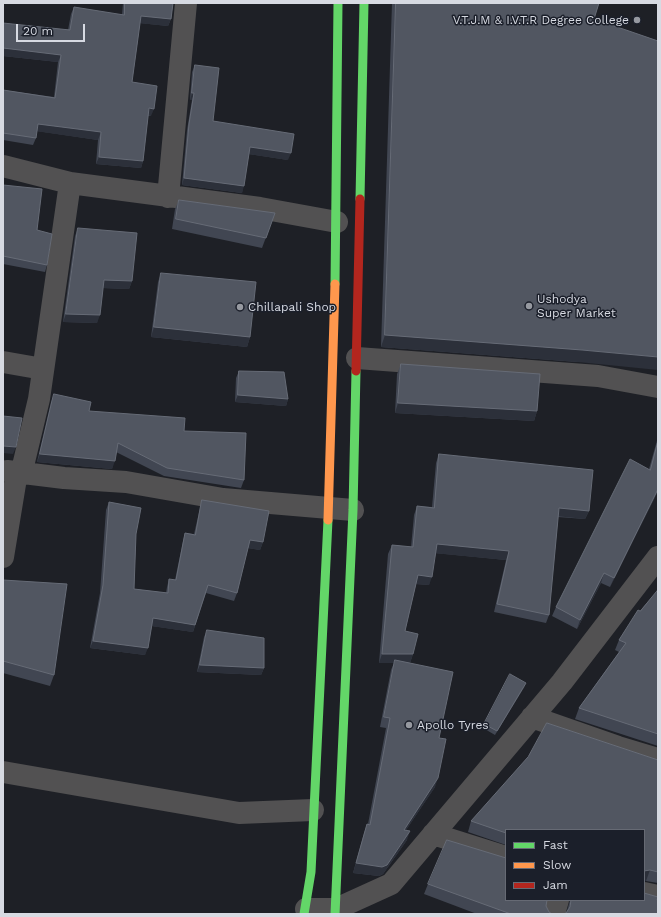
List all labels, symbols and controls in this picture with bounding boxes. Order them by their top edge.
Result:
place label: V.T.J.M & I.V.T.R Degree College [453,13,629,27]
marker: V.T.J.M & I.V.T.R Degree College [632,15,642,25]
scale bar [18,16,87,42]
text: 20 m [23,24,53,38]
place label: Ushodya Super Market [537,292,616,320]
place label: Chillapali Shop [248,300,336,314]
marker: Ushodya Super Market [524,301,534,311]
marker: Chillapali Shop [235,302,245,312]
place label: Apollo Tyres [417,718,489,732]
marker: Apollo Tyres [404,720,414,730]
legend [505,829,645,901]
text: Fast [543,838,568,852]
text: Slow [543,858,571,872]
text: Jam [543,878,568,892]

